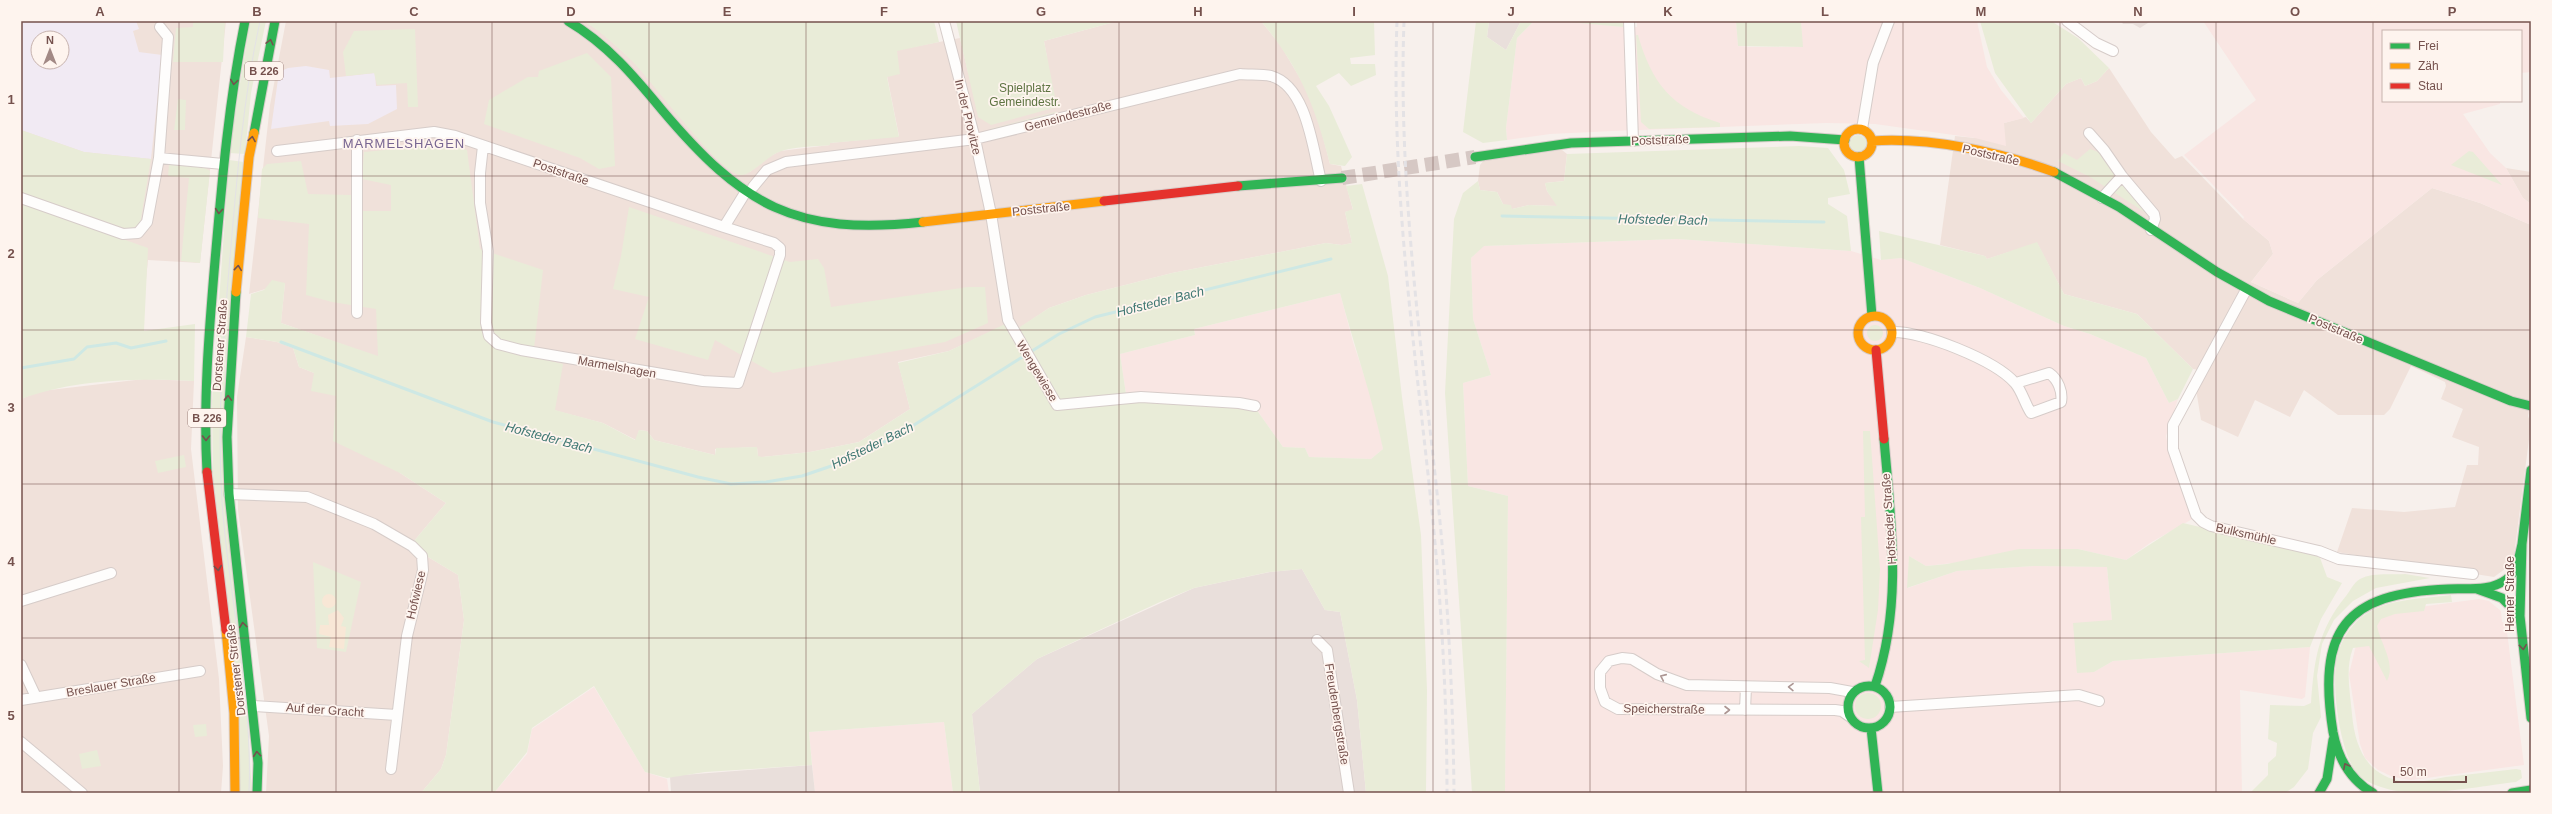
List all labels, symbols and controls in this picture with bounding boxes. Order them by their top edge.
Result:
text: A [95,4,105,19]
text: B [252,4,262,19]
text: C [409,4,419,19]
text: D [566,4,576,19]
text: E [723,4,732,19]
text: F [880,4,888,19]
text: G [1036,4,1046,19]
text: H [1193,4,1203,19]
text: I [1352,4,1356,19]
text: J [1507,4,1515,19]
text: K [1663,4,1673,19]
text: L [1821,4,1829,19]
text: M [1976,4,1986,19]
text: N [2133,4,2143,19]
text: O [2290,4,2300,19]
text: P [2448,4,2457,19]
north arrow [30,30,70,70]
legend [2382,30,2522,102]
text: N [46,34,54,46]
one-way arrow [265,39,273,45]
text: Frei [2418,39,2439,53]
text: Zäh [2418,59,2439,73]
road number: B 226 [245,62,283,80]
street label: In der Provitze [952,78,984,157]
one-way arrow [230,79,239,85]
text: Stau [2418,79,2443,93]
park label: Spielplatz Gemeindestr. [989,81,1061,109]
text: 1 [7,92,15,107]
street label: Gemeindestraße [1023,98,1113,134]
street label: Poststraße [1631,132,1690,148]
one-way arrow [248,136,256,143]
district label: MARMELSHAGEN [343,136,465,151]
street label: Poststraße [1961,142,2021,168]
street label: Poststraße [531,156,591,188]
street label: Poststraße [1011,199,1071,219]
one-way arrow [215,208,224,214]
water label: Hofsteder Bach [1618,211,1708,228]
text: 2 [7,246,15,261]
one-way arrow [233,265,242,271]
water label: Hofsteder Bach [1115,283,1205,320]
street label: Dorstener Straße [210,298,230,391]
street label: Poststraße [2307,311,2366,347]
street label: Wengewiese [1013,338,1061,404]
street label: Marmelshagen [577,353,657,381]
one-way arrow [224,395,233,401]
text: 3 [7,400,15,415]
road number: B 226 [188,409,226,427]
water label: Hofsteder Bach [504,419,594,456]
water label: Hofsteder Bach [829,419,916,472]
one-way arrow [202,435,210,441]
street label: Hofsteder Straße [1879,473,1899,565]
street label: Bulksmühle [2214,520,2278,548]
text: 4 [7,554,15,569]
street label: Herner Straße [2503,556,2517,632]
one-way arrow [213,565,222,571]
street label: Hofwiese [404,569,428,621]
one-way arrow [239,622,248,628]
street label: Dorstener Straße [223,623,249,717]
one-way arrow [2518,644,2527,650]
street label: Freudenbergstraße [1322,662,1352,766]
street label: Breslauer Straße [65,670,157,700]
one-way arrow [1659,674,1667,682]
one-way arrow [1788,683,1794,691]
street label: Auf der Gracht [286,700,365,720]
street label: Speicherstraße [1623,701,1705,717]
one-way arrow [1724,706,1730,714]
text: 5 [7,708,15,723]
one-way arrow [253,751,262,757]
scale bar [2394,758,2466,784]
one-way arrow [2343,763,2350,770]
text: 50 m [2400,765,2427,779]

